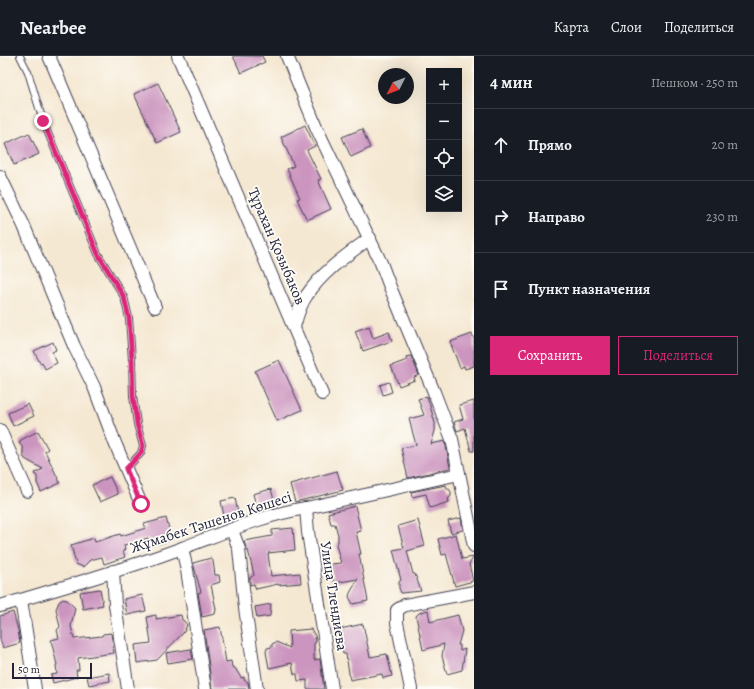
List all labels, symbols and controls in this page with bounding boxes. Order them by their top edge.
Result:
text: Nearbee [20,15,86,41]
text: Карта [554,18,589,37]
text: Слои [611,18,642,37]
text: Поделиться [664,18,734,37]
north arrow [378,68,414,104]
map controls [426,68,462,212]
button: + [426,68,462,104]
text: 4 мин [490,71,533,94]
text: Пешком · 250 m [651,74,738,91]
button: − [426,104,462,140]
route end [34,112,52,130]
icon: ahead [490,134,512,156]
text: Прямо [528,135,572,155]
text: 20 m [712,136,738,153]
button: locate [426,140,462,176]
button: layers [426,176,462,212]
street label: Тұрахан Қозыбаков [243,185,311,307]
icon: right [490,206,512,228]
text: Направо [528,207,585,227]
text: 230 m [706,208,738,225]
icon: arrive [490,278,512,300]
text: Пункт назначения [528,279,650,299]
button: Сохранить [490,336,610,375]
button: Поделиться [618,336,738,375]
street label: Жұмабек Тәшенов Көшесі [128,486,294,558]
route start [132,495,150,513]
street label: Улица Тлендиева [315,540,353,652]
scale bar [12,661,92,680]
text: 50 m [18,662,40,677]

